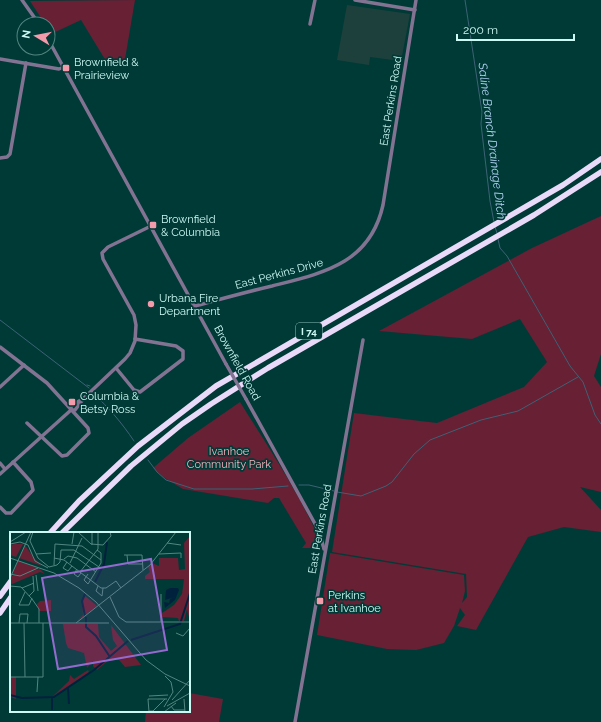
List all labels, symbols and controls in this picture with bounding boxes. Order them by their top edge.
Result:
north arrow [16,16,56,56]
scale bar [457,16,574,42]
text: 200 m [463,23,498,37]
text: N [20,29,34,40]
street label: East Perkins Road [377,55,405,147]
place label: Brownfield & Prairieview [74,56,139,82]
water label: Saline Branch Drainage Ditch [475,61,509,220]
marker: Brownfield & Prairieview [61,63,71,73]
place label: Brownfield & Columbia [161,213,220,239]
marker: Brownfield & Columbia [148,220,158,230]
street label: East Perkins Drive [234,256,325,292]
place label: Urbana Fire Department [159,292,221,318]
marker: Urbana Fire Department [146,299,156,309]
street label: Brownfield Road [211,323,263,403]
road number: I 74 [296,323,322,339]
place label: Columbia & Betsy Ross [80,390,140,416]
marker: Columbia & Betsy Ross [67,397,77,407]
park label: Ivanhoe Community Park [187,445,271,471]
street label: East Perkins Road [306,483,334,575]
inset map [10,532,190,712]
place label: Perkins at Ivanhoe [328,589,381,615]
marker: Perkins at Ivanhoe [315,596,325,606]

